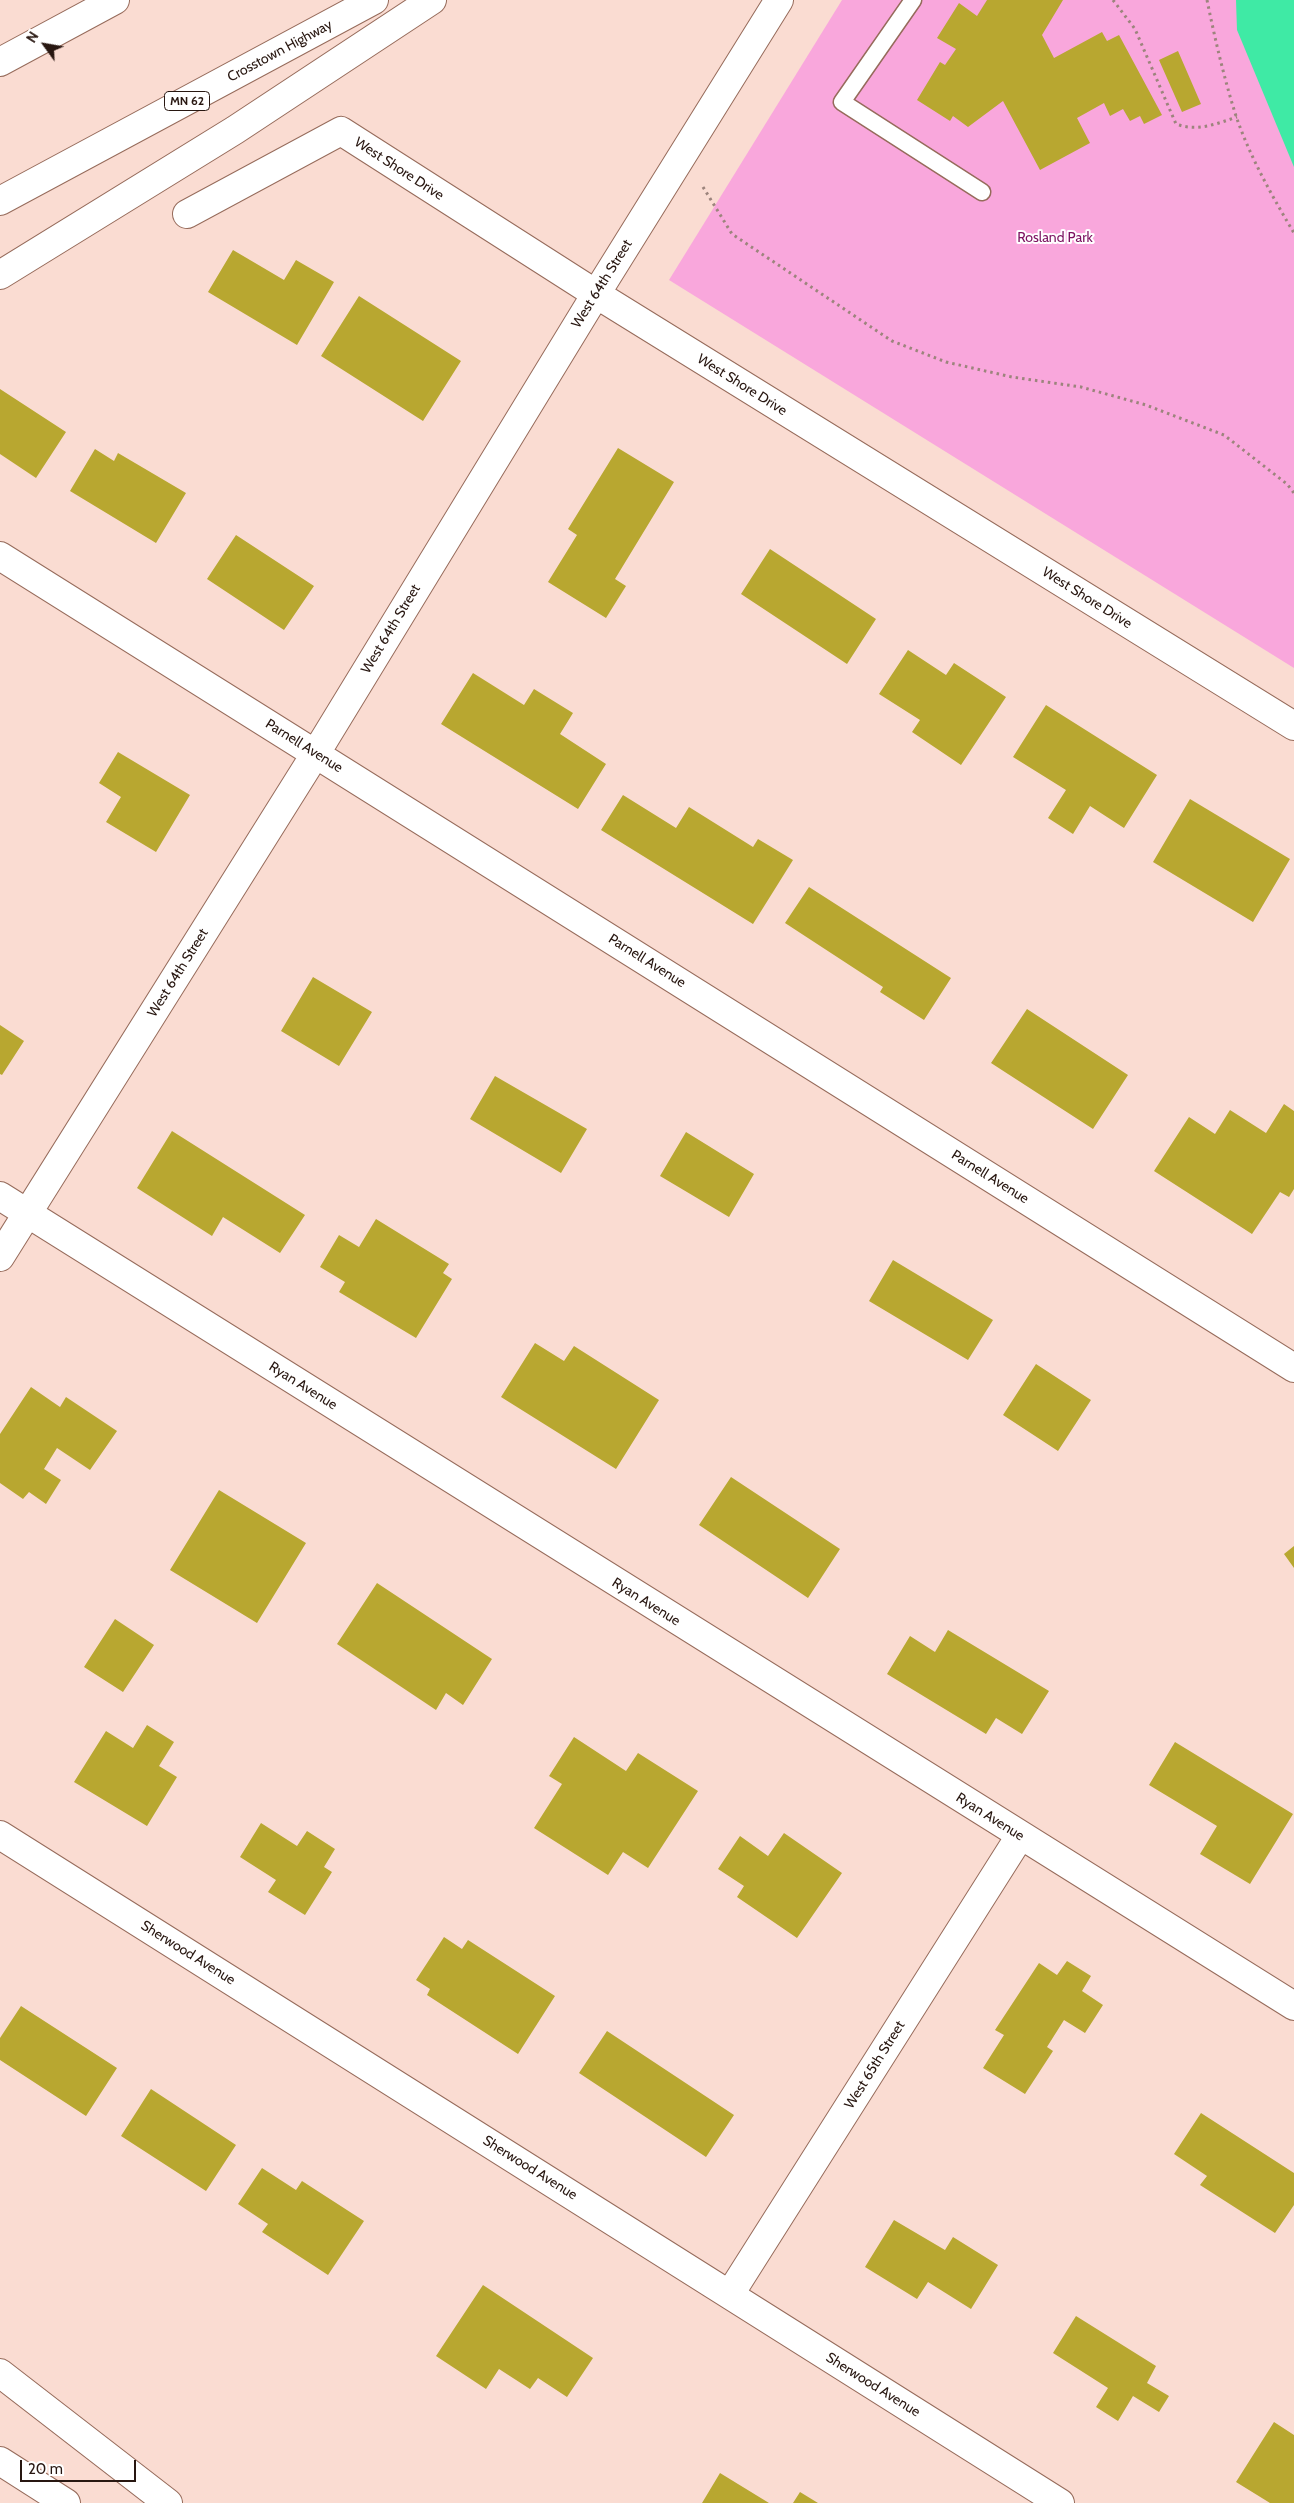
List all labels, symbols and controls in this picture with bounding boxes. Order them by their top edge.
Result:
street label: Crosstown Highway [225,16,335,86]
north arrow [20,20,70,70]
text: N [22,28,43,46]
road number: MN 62 [164,92,210,110]
street label: West Shore Drive [351,134,447,204]
park label: Rosland Park [1017,230,1093,246]
street label: West 64th Street [568,237,636,331]
street label: West Shore Drive [694,351,790,419]
street label: West Shore Drive [1039,564,1135,632]
street label: West 64th Street [358,581,424,677]
street label: Parnell Avenue [262,716,346,776]
street label: West 64th Street [144,926,212,1020]
street label: Parnell Avenue [605,931,689,991]
street label: Parnell Avenue [948,1147,1032,1207]
street label: Ryan Avenue [266,1358,340,1414]
street label: Ryan Avenue [609,1574,683,1630]
street label: Ryan Avenue [953,1789,1027,1845]
street label: Sherwood Avenue [138,1917,238,1989]
street label: West 65th Street [841,2018,909,2112]
street label: Sherwood Avenue [480,2132,580,2204]
street label: Sherwood Avenue [823,2349,923,2421]
scale bar [22,2450,139,2482]
text: 20 m [28,2460,63,2478]

